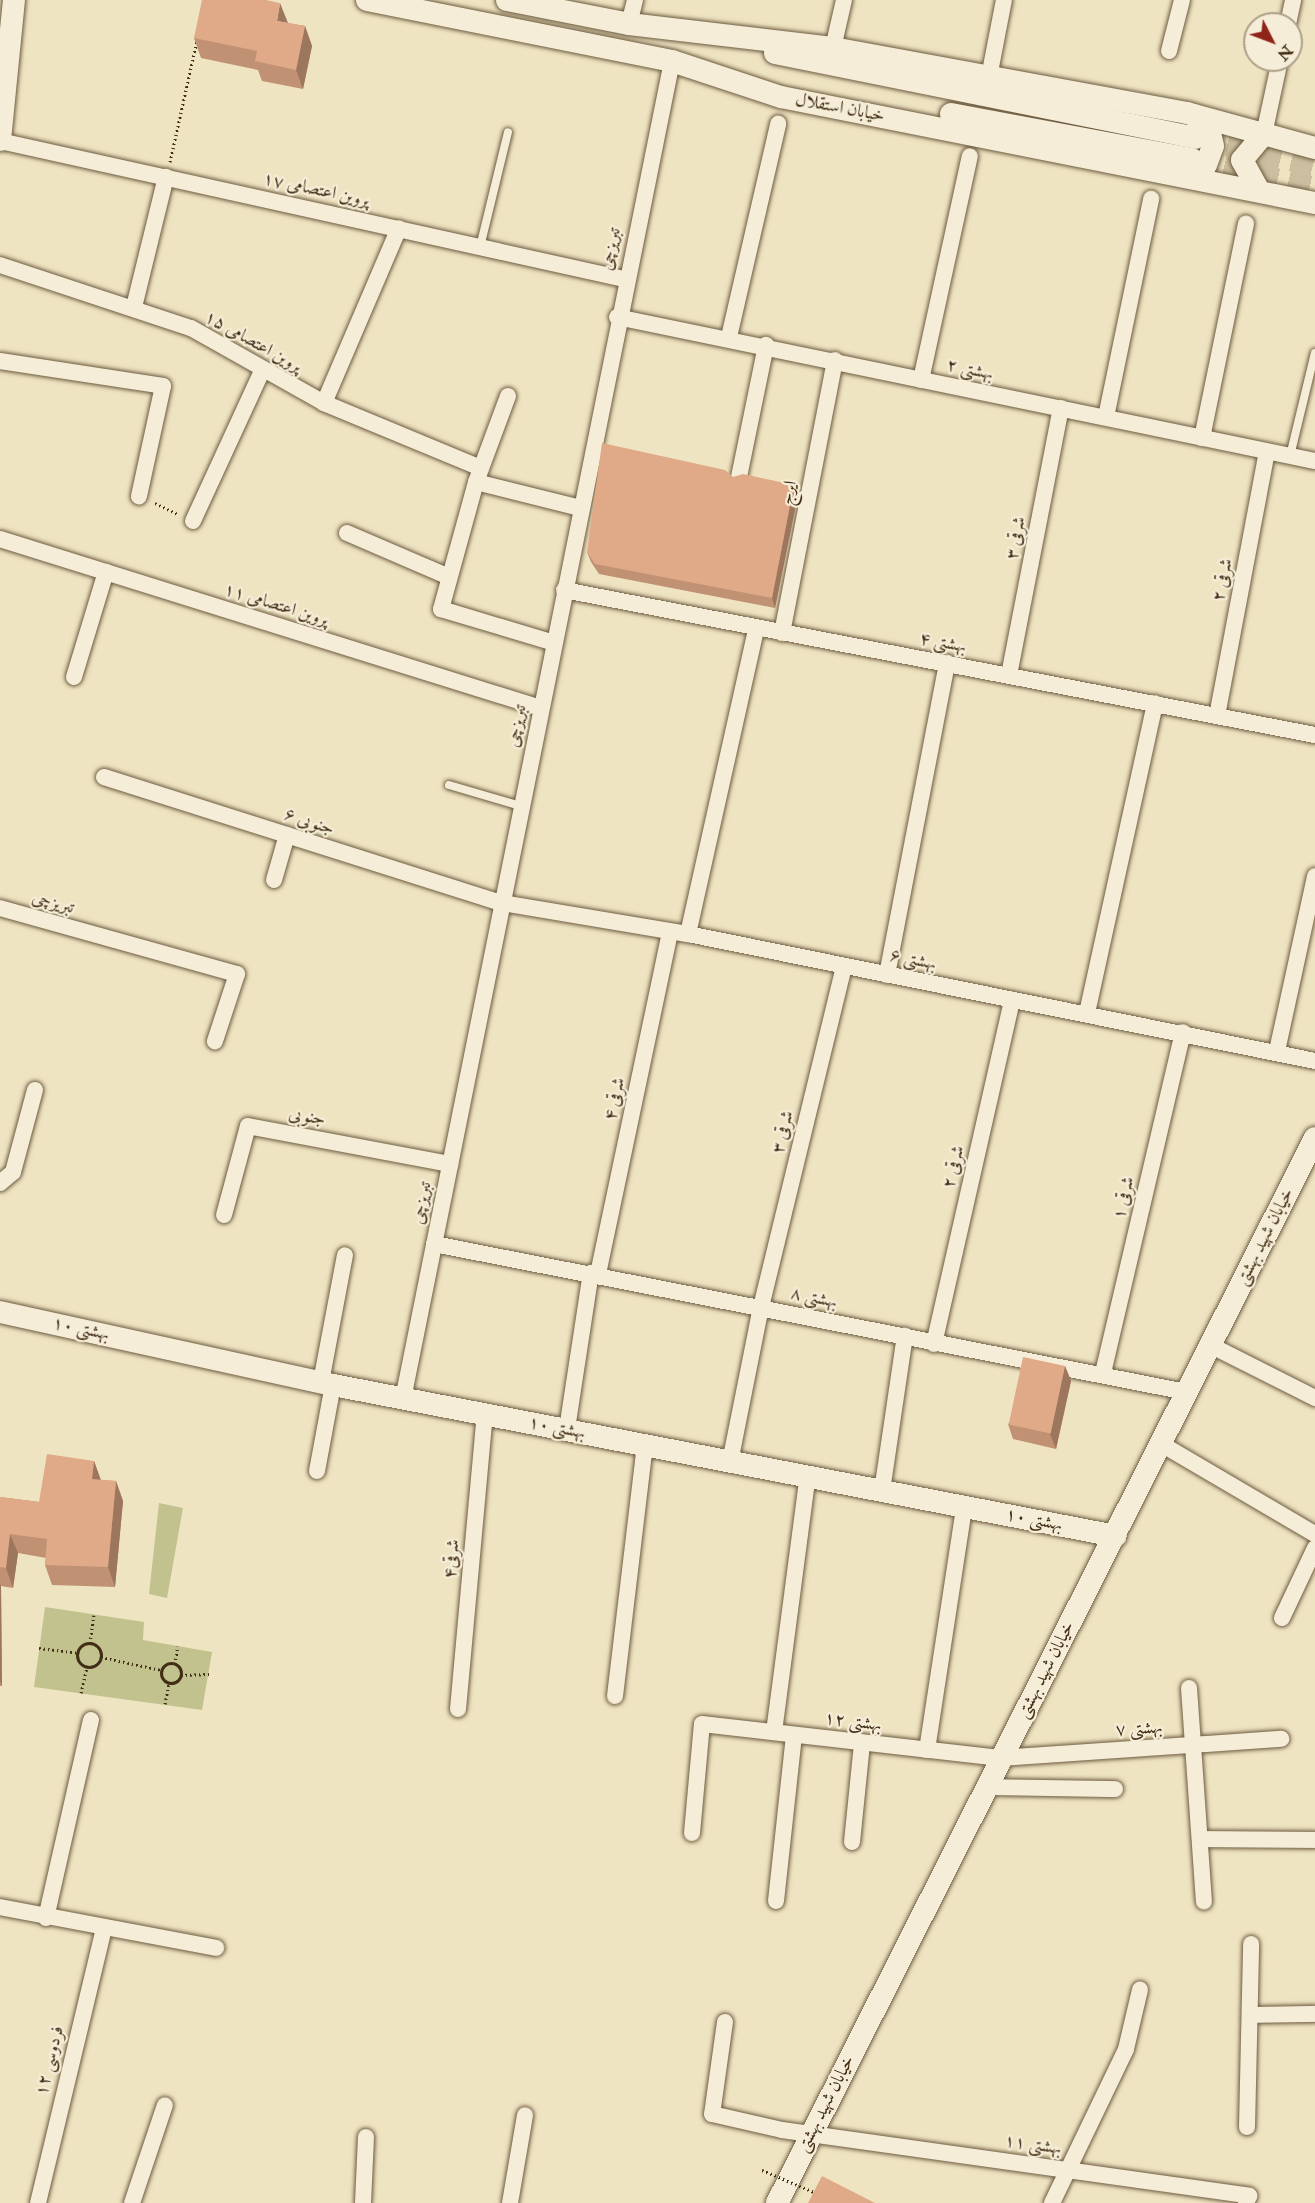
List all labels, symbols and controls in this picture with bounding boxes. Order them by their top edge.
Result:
north arrow [1243,12,1303,72]
text: N [1273,41,1297,65]
street label: خیابان استقلال [793,89,887,127]
street label: پروین اعتصامی ۱۷ [261,168,371,212]
street label: تبریزچی [596,226,626,272]
street label: پروین اعتصامی ۱۵ [200,306,306,378]
street label: بهشتی ۲ [945,355,995,385]
street label: ایرج [776,479,802,507]
street label: ۳ شرقی [1001,515,1031,561]
street label: شرقی ۲ [1208,557,1238,603]
street label: پروین اعتصامی ۱۱ [221,579,331,631]
street label: بهشتی ۴ [918,628,968,658]
street label: تبریزچی [502,703,532,749]
street label: جنوبی ۶ [281,804,337,840]
street label: تبریزچی [29,887,77,919]
street label: بهشتی ۶ [888,945,938,975]
street label: شرقی ۴ [600,1076,630,1122]
street label: جنوبی [287,1103,327,1131]
street label: شرقی ۳ [767,1108,799,1156]
street label: شرقی ۲ [939,1143,969,1191]
street label: شرقی ۱ [1109,1174,1139,1222]
street label: تبریزچی [407,1180,437,1226]
street label: خیابان شهید بهشتی [1231,1185,1299,1289]
street label: بهشتی ۸ [789,1283,839,1313]
street label: بهشتی ۱۰ [51,1312,111,1346]
street label: بهشتی ۱۰ [527,1412,587,1444]
street label: بهشتی ۱۰ [1004,1504,1064,1536]
street label: شرقی۴ [440,1538,464,1580]
street label: خیابان شهید بهشتی [1012,1618,1080,1722]
street label: بهشتی ۱۲ [823,1708,883,1736]
street label: بهشتی ۷ [1115,1717,1163,1741]
street label: فردوسی ۱۲ [31,2024,69,2098]
street label: خیابان شهید بهشتی [792,2052,860,2156]
street label: بهشتی ۱۱ [1003,2130,1063,2160]

